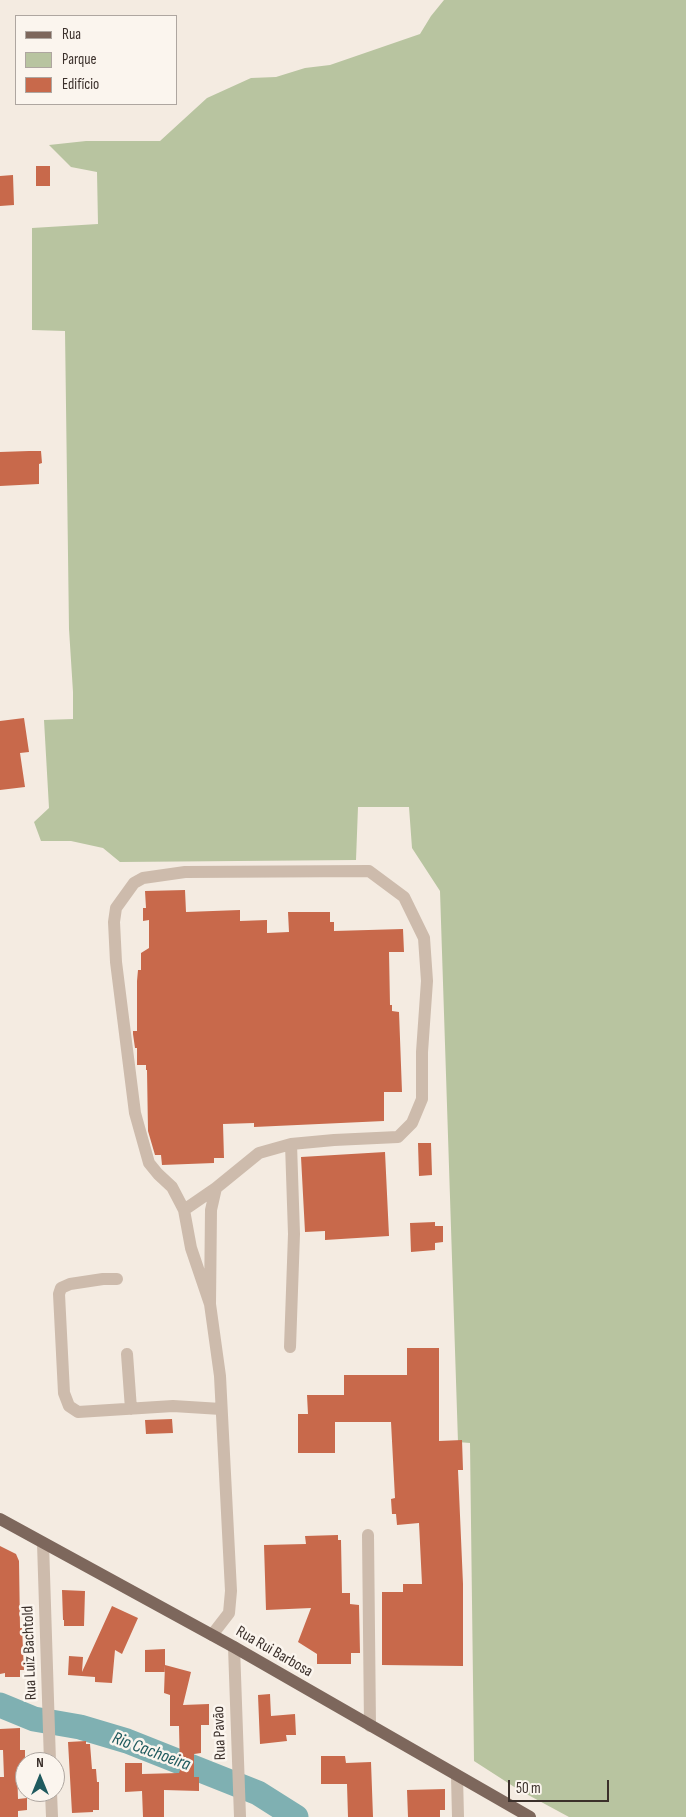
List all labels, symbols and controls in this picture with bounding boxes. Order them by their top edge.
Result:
legend [15,15,178,105]
text: Rua [62,25,81,44]
text: Parque [62,50,97,69]
text: Edifício [62,75,99,94]
street label: Rua Luiz Bachtold [19,1606,41,1700]
street label: Rua Rui Barbosa [232,1622,316,1682]
street label: Rua Pavão [209,1706,231,1760]
water label: Rio Cachoeira [109,1728,193,1776]
north arrow [15,1752,65,1802]
text: N [36,1754,44,1771]
scale bar [511,1770,612,1802]
text: 50 m [516,1779,541,1798]

